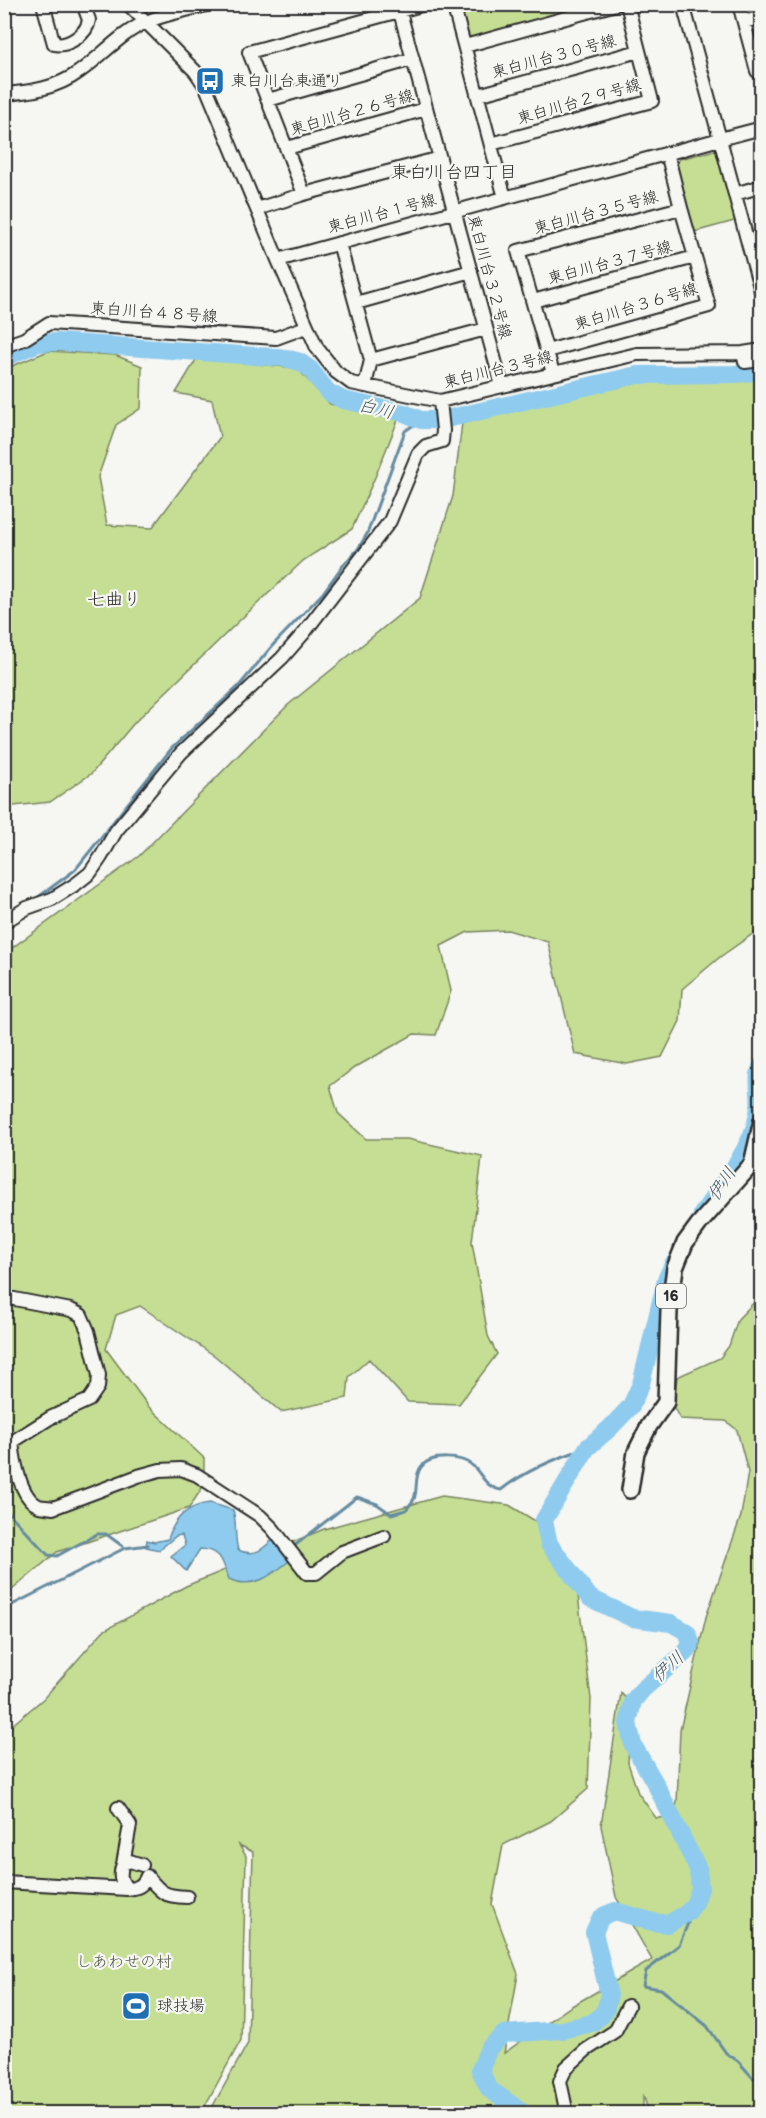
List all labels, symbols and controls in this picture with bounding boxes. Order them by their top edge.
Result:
street label: 東白川台３０号線 [490,31,618,83]
bus stop icon: 東白川台東通り [194,65,226,97]
place label: 東白川台東通り [231,72,343,91]
street label: 東白川台２９号線 [515,75,643,129]
street label: 東白川台２６号線 [288,86,416,140]
district label: 東白川台四丁目 [391,162,517,183]
street label: 東白川台３５号線 [532,187,660,239]
street label: 東白川台１号線 [325,190,439,238]
street label: 東白川台３２号線 [463,213,515,341]
street label: 東白川台３７号線 [546,237,674,289]
street label: 東白川台３６号線 [572,279,700,335]
street label: 東白川台４８号線 [89,299,219,327]
street label: 東白川台３号線 [441,347,555,393]
water label: 白川 [356,394,396,424]
district label: 七曲り [87,589,141,610]
water label: 伊川 [703,1163,741,1205]
road number: 16 [656,1284,686,1308]
water label: 伊川 [648,1647,688,1687]
park label: しあわせの村 [76,1953,172,1972]
sports icon: 球技場 [120,1990,152,2022]
place label: 球技場 [157,1997,205,2016]

